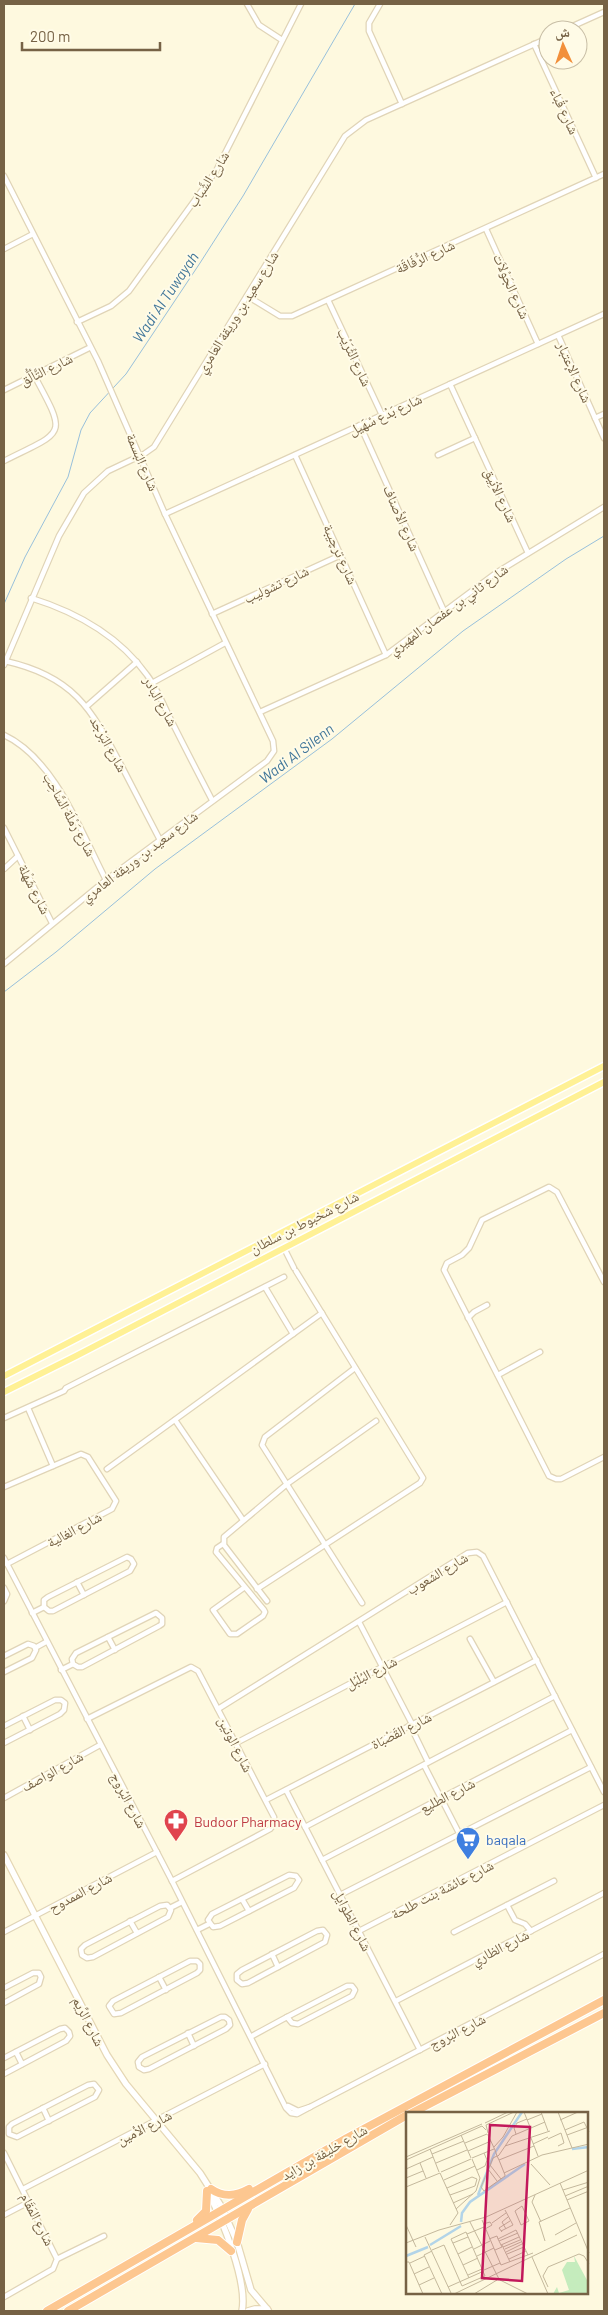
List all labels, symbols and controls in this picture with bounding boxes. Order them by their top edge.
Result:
scale bar [22,20,160,52]
north arrow [538,20,588,70]
text: ش [554,23,570,41]
text: 200 m [30,27,70,45]
street label: شارع قُباء [545,85,583,138]
street label: شارع الشَّباب [184,148,234,211]
street label: شارع الرُّفَاقَة [393,235,458,278]
water label: Wadi Al Tuwayah [128,248,202,346]
street label: شارع سعيد بن وريقة العامري [192,248,285,378]
street label: شارع الجَوْلاَت [488,251,534,322]
street label: شارع الثُرَيْب [332,325,376,390]
street label: شارع الإعتبار [552,338,596,406]
street label: شارع التَّألُّق [17,349,76,391]
street label: شارع بَدْع سْهَيل [346,390,425,440]
street label: شارع البَسمة [121,431,163,494]
street label: شارع الأنِيق [479,465,521,526]
street label: شارع الأصناف [378,482,424,554]
street label: شارع ترچيبة [318,521,362,588]
street label: شارع ثاني بن عفصان المهيري [385,560,513,661]
street label: شارع تشوليب [241,562,312,608]
street label: شارع البادر [138,672,182,730]
street label: شارع البَرْجَد [85,713,131,776]
water label: Wadi Al Silenn [255,719,337,787]
street label: شارع رَمْلَة السَّاحِب [38,769,100,860]
street label: شارع سعيد بن وريقة العامري [77,807,203,908]
street label: شارع شَهْلة [13,861,55,918]
street label: شارع شخبوط بن سلطان [247,1187,362,1259]
street label: شارع الغالية [44,1508,105,1552]
street label: شارع الشعوب [403,1548,472,1600]
street label: شارع البُلْبُل [342,1652,401,1694]
street label: شارع القَصْبَاة [368,1708,435,1754]
street label: شارع الوتين [213,1713,257,1776]
street label: شارع الواصف [18,1747,87,1797]
street label: شارع البُروج [105,1769,151,1832]
street label: شارع الطليع [417,1774,478,1818]
pharmacy icon: Budoor Pharmacy [163,1808,189,1842]
place label: Budoor Pharmacy [194,1813,302,1830]
supermarket icon: baqala [455,1826,481,1860]
place label: baqala [486,1831,526,1848]
street label: شارع عائشة بنت طلحة [388,1856,497,1924]
street label: شارع الممدوح [45,1868,116,1918]
street label: شارع الطوايل [328,1886,376,1955]
street label: شارع الظاري [468,1925,533,1972]
street label: شارع الرِّيم [67,1993,109,2050]
street label: شارع البُروج [426,2010,489,2054]
street label: شارع الأمين [114,2106,175,2150]
inset map [406,2112,588,2295]
street label: شارع خليفة بن زايد [278,2121,371,2185]
street label: شارع المَقَام [16,2190,59,2249]

